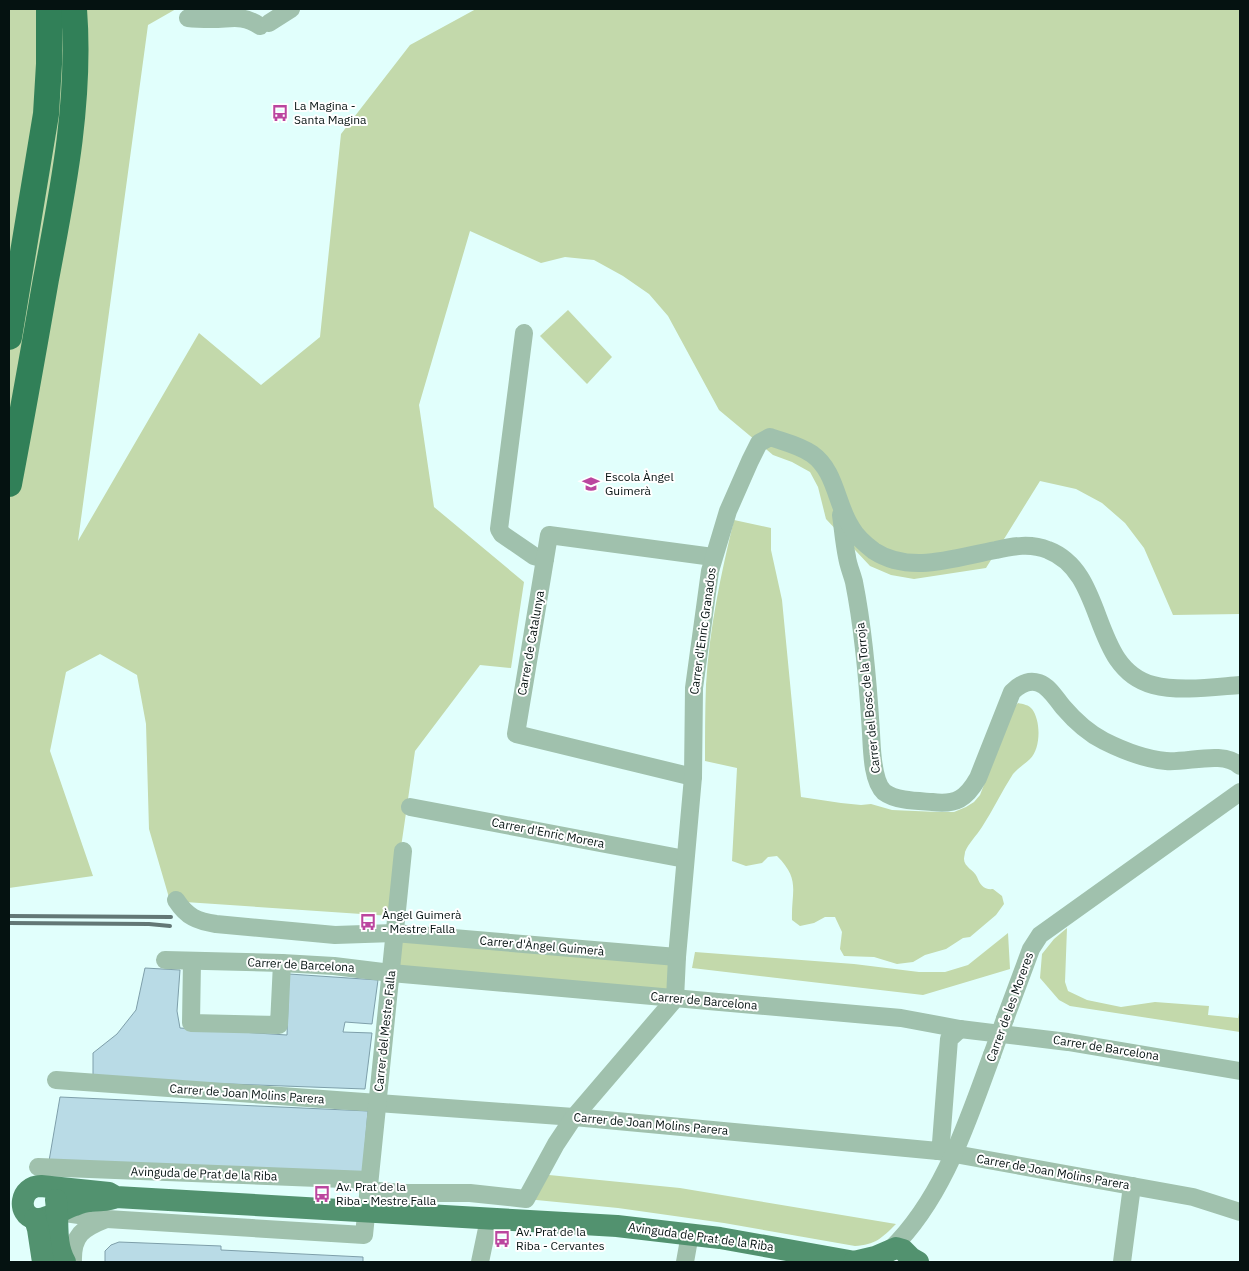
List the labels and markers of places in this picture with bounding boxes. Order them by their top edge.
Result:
place label: La Magina - Santa Magina [294,98,367,127]
bus stop icon: La Magina - Santa Magina [270,103,290,123]
place label: Escola Àngel Guimerà [605,469,674,498]
school or university icon: Escola Àngel Guimerà [581,474,601,494]
place label: Àngel Guimerà - Mestre Falla [382,907,462,936]
bus stop icon: Àngel Guimerà - Mestre Falla [358,912,378,932]
place label: Av. Prat de la Riba - Mestre Falla [336,1179,437,1208]
bus stop icon: Av. Prat de la Riba - Mestre Falla [312,1184,332,1204]
place label: Av. Prat de la Riba - Cervantes [516,1224,605,1253]
bus stop icon: Av. Prat de la Riba - Cervantes [492,1229,512,1249]

